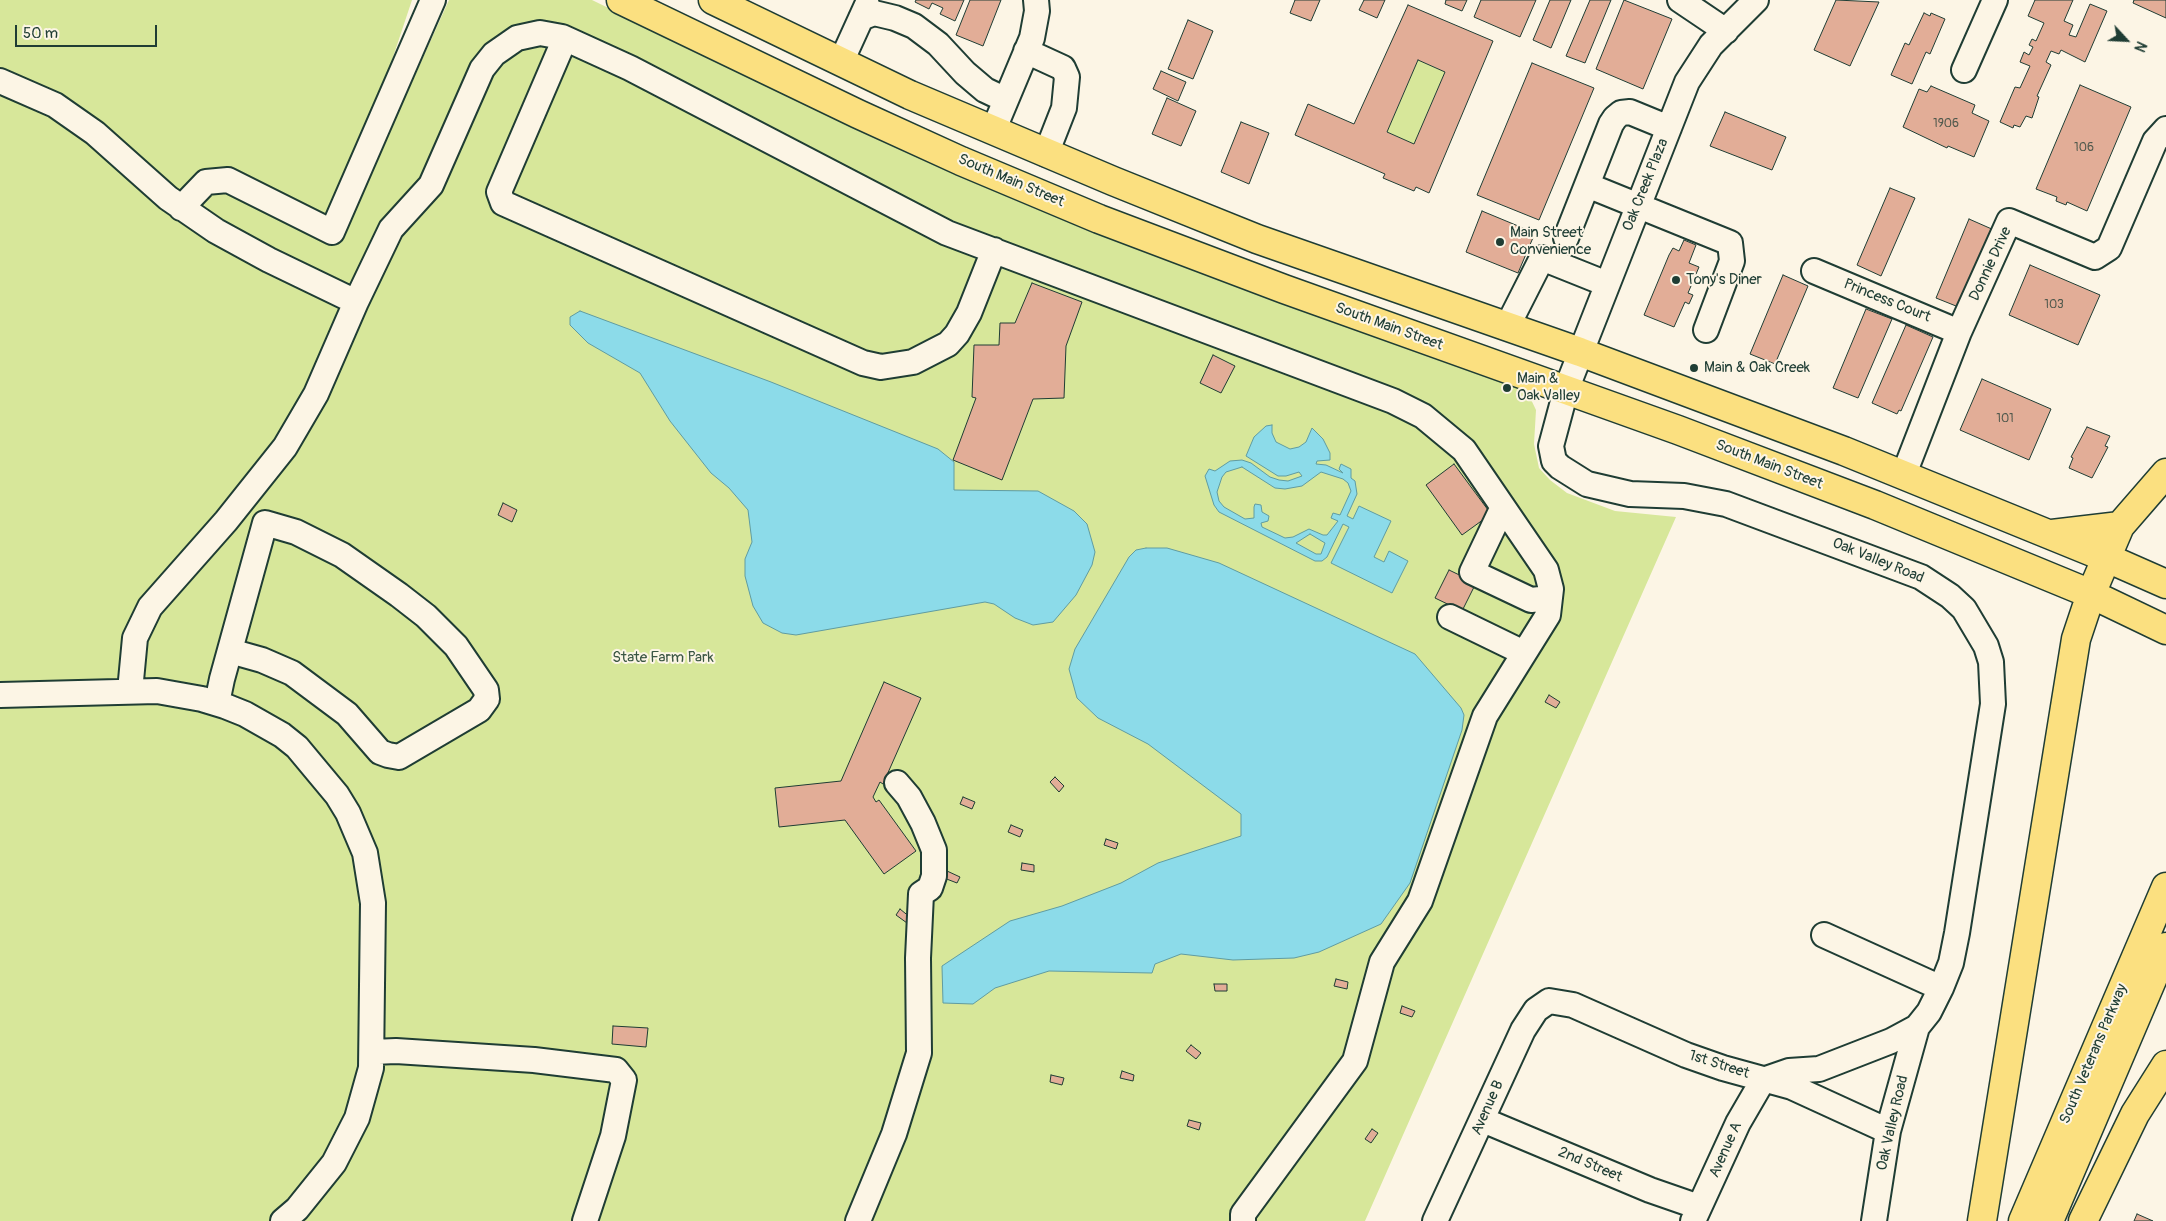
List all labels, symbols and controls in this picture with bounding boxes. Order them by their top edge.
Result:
scale bar [18,15,160,47]
north arrow [2101,15,2151,65]
text: 50 m [23,24,58,43]
text: N [2130,39,2150,54]
house number: 1906 [1933,117,1959,131]
street label: Oak Creek Plaza [1619,136,1673,234]
house number: 106 [2074,141,2094,155]
street label: South Main Street [955,151,1067,211]
place label: Main Street Convenience [1510,224,1591,259]
street label: Donnie Drive [1966,224,2016,304]
marker: Main Street Convenience [1494,236,1506,248]
place label: Tony's Diner [1686,271,1762,289]
marker: Tony's Diner [1670,274,1682,286]
street label: Princess Court [1841,275,1933,327]
house number: 103 [2044,298,2064,312]
street label: South Main Street [1333,299,1445,355]
place label: Main & Oak Creek [1704,359,1810,377]
marker: Main & Oak Creek [1688,362,1700,374]
place label: Main & Oak Valley [1517,370,1580,405]
marker: Main & Oak Valley [1501,382,1513,394]
house number: 101 [1996,412,2014,426]
street label: South Main Street [1713,436,1825,494]
street label: Oak Valley Road [1830,534,1926,588]
park label: State Farm Park [612,649,714,667]
street label: South Veterans Parkway [2056,981,2132,1127]
street label: 1st Street [1686,1047,1752,1083]
street label: Oak Valley Road [1873,1074,1913,1172]
street label: Avenue B [1468,1078,1508,1138]
street label: Avenue A [1706,1119,1746,1181]
street label: 2nd Street [1555,1143,1625,1187]

